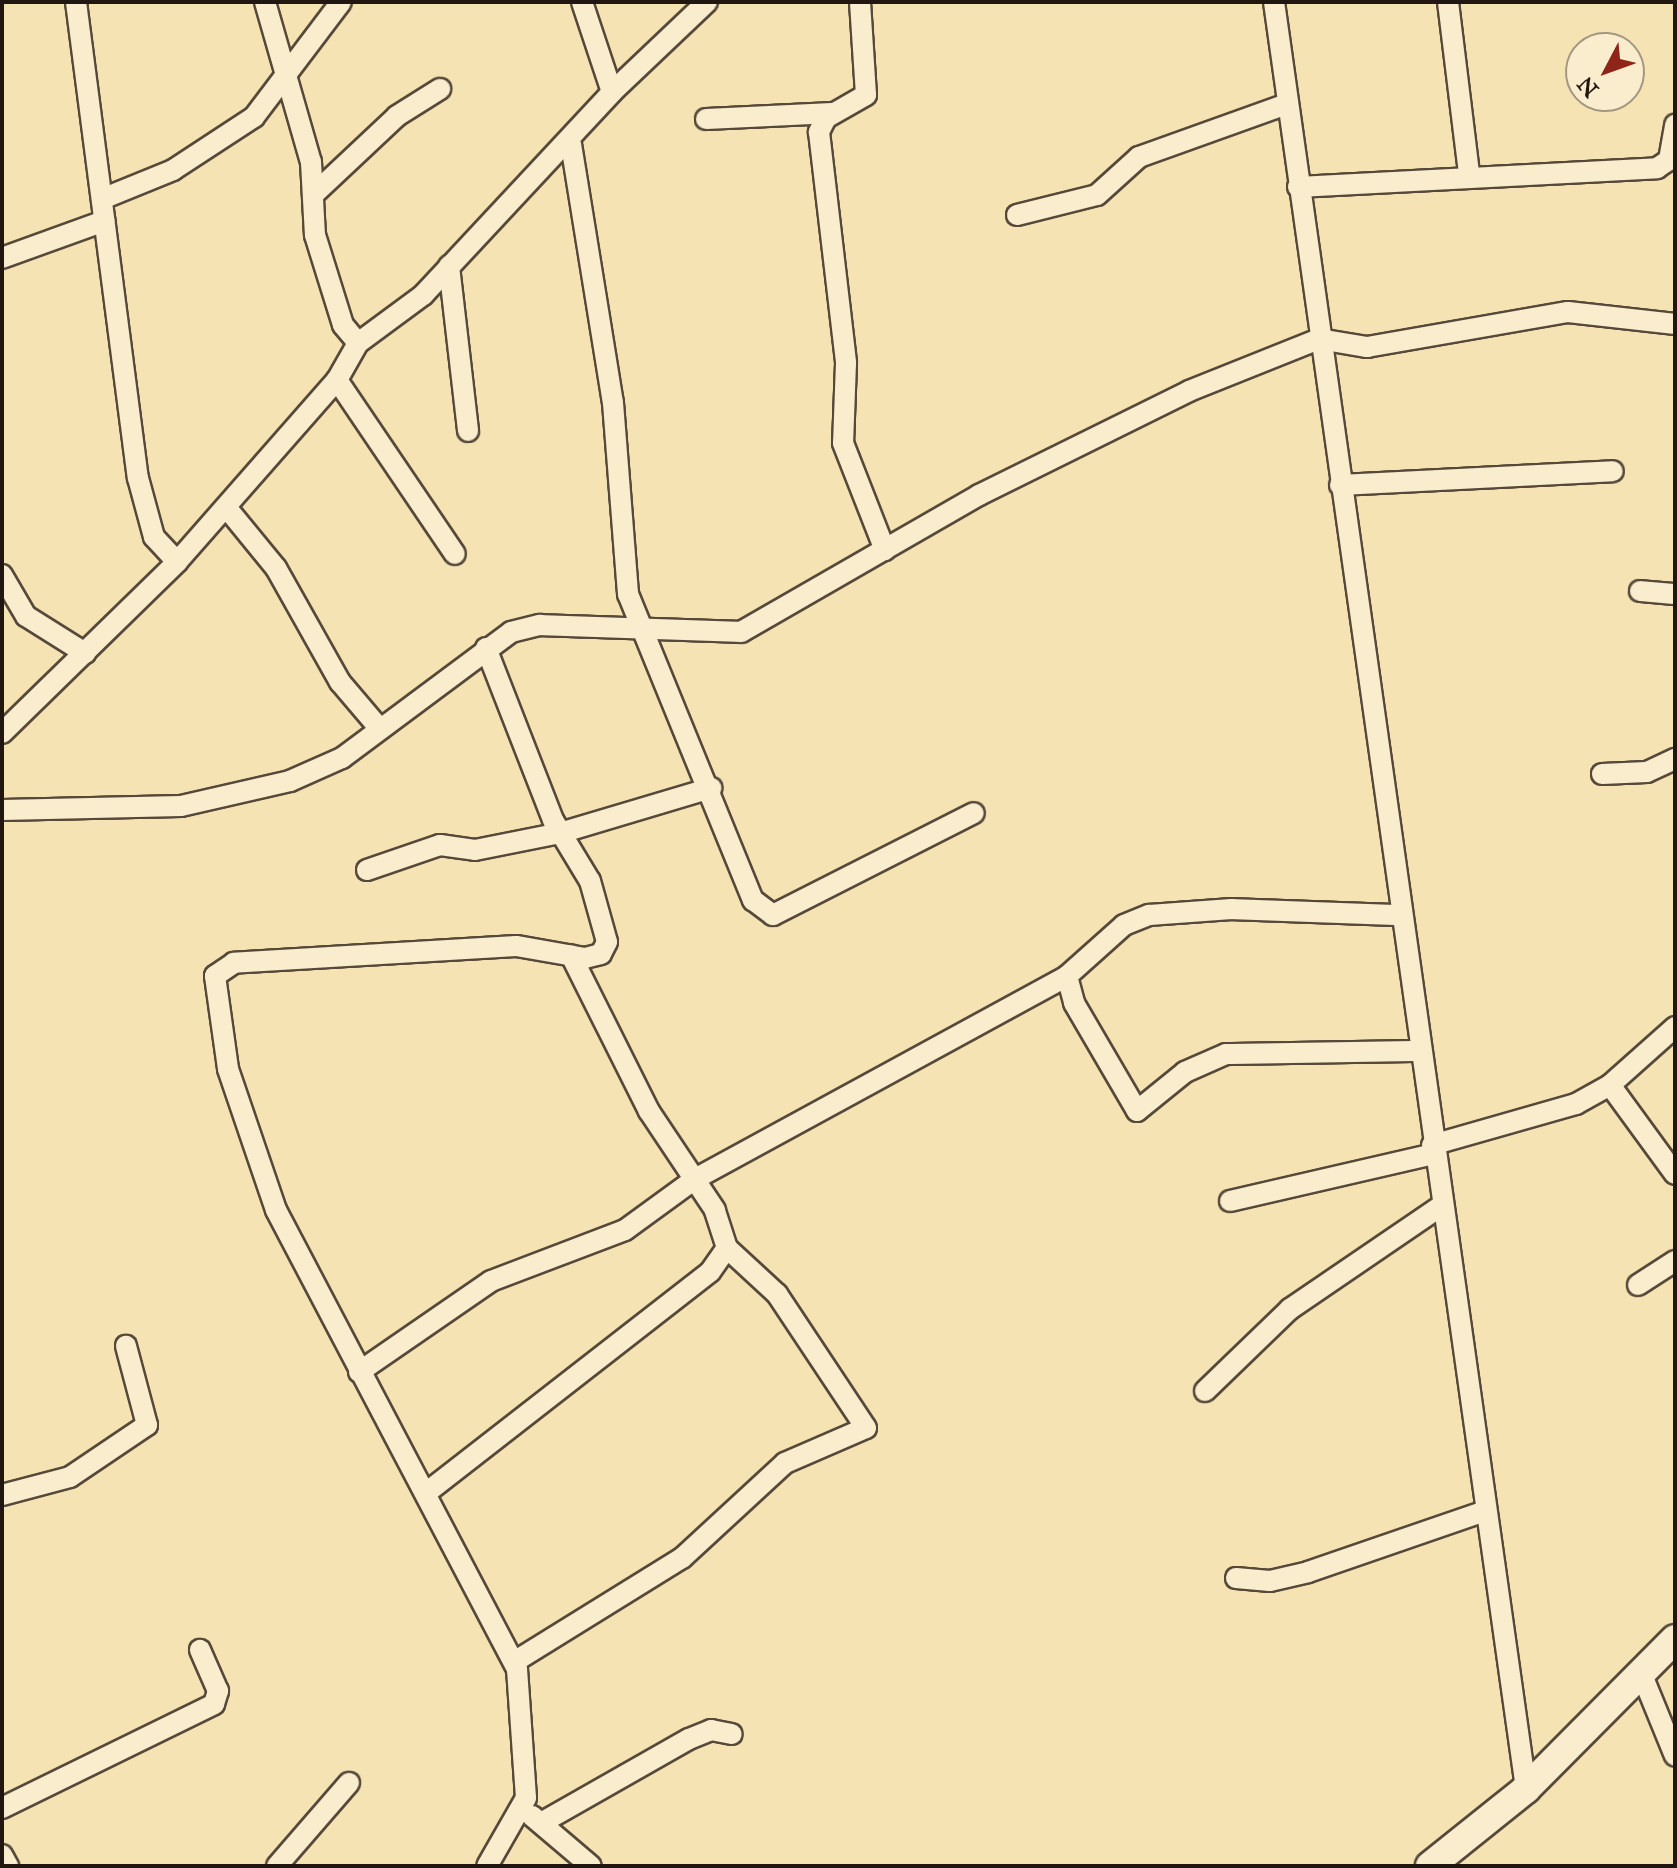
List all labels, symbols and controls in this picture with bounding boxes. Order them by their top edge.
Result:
north arrow [1565,32,1645,112]
text: N [1572,71,1604,103]

